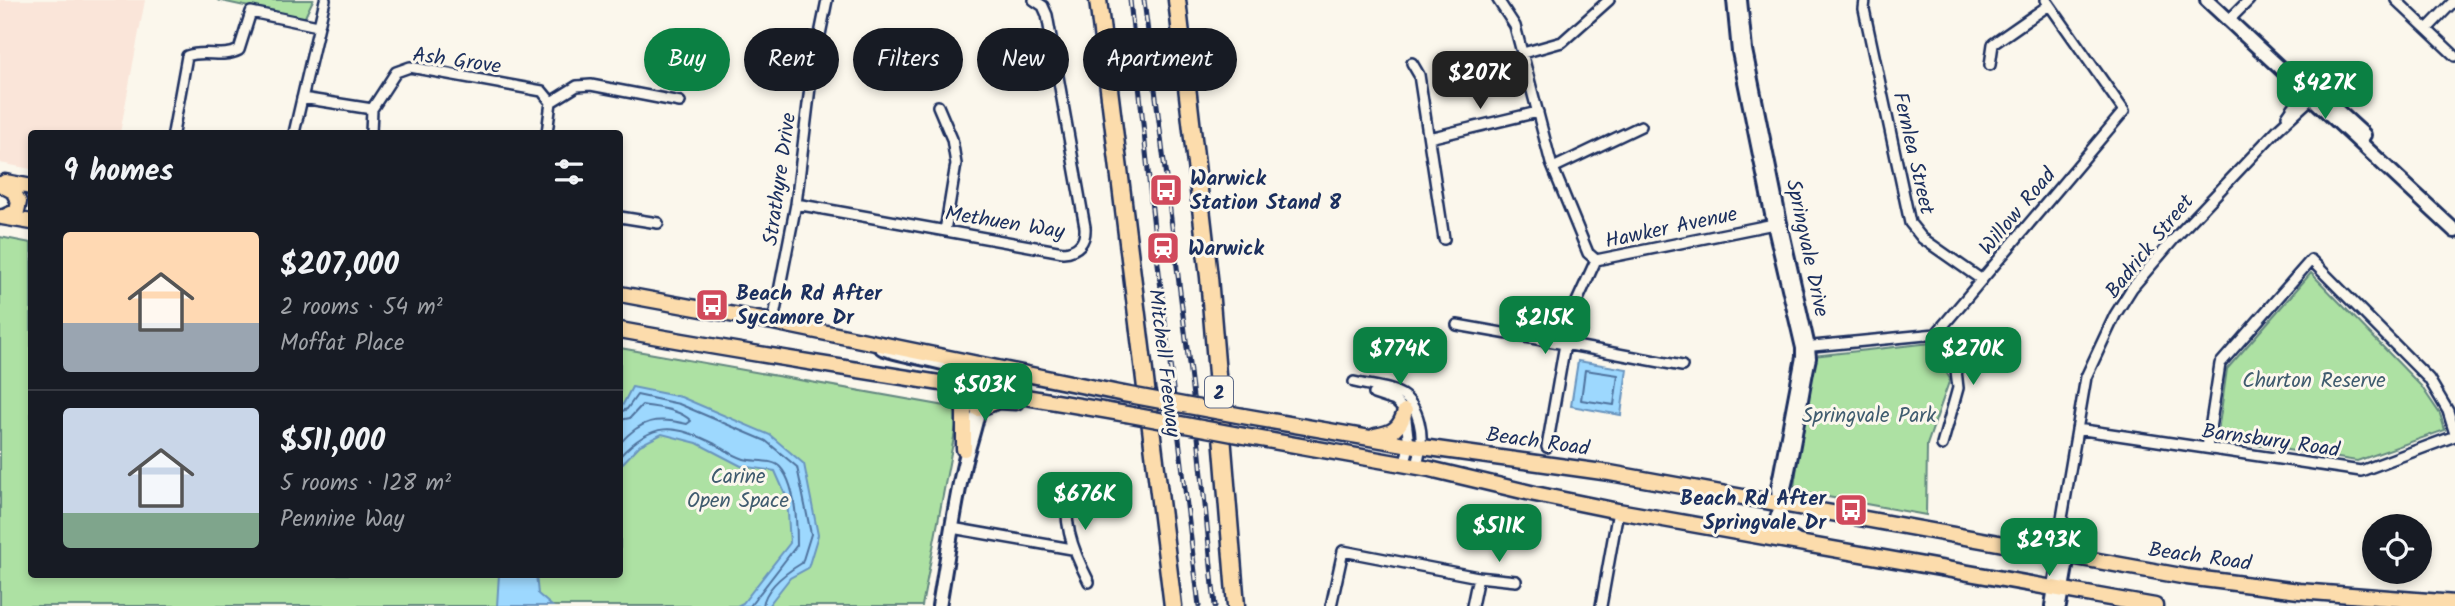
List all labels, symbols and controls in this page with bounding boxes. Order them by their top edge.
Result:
chip: Buy [644,28,730,91]
chip: Rent [744,28,839,91]
chip: Filters [853,28,963,91]
chip: New [977,28,1069,91]
chip: Apartment [1083,28,1237,91]
street label: Ash Grove [410,39,504,84]
pin: $207K [1431,52,1529,111]
text: $207K [1448,56,1512,92]
pin: $427K [2276,61,2374,121]
text: $427K [2293,66,2357,102]
street label: Fernlea Street [1882,89,1943,219]
street label: Strathyre Drive [755,110,806,248]
text: 9 homes [63,148,174,196]
icon: filters [550,153,588,191]
street label: Willow Road [1971,160,2065,263]
place label: Warwick Station Stand 8 [1190,163,1342,220]
bus stop icon: Warwick Station Stand 8 [1147,171,1185,209]
street label: Springvale Drive [1776,176,1837,321]
street label: Badrick Street [2098,187,2203,306]
street label: Methuen Way [943,198,1067,249]
street label: Hawker Avenue [1602,198,1741,259]
station icon: Warwick [1144,229,1182,267]
place label: Warwick [1188,233,1264,266]
text: $207,000 [280,242,399,290]
icon: home [119,260,203,344]
place label: Beach Rd After Sycamore Dr [736,278,883,335]
bus stop icon: Beach Rd After Sycamore Dr [693,286,731,324]
street label: Mitchell Freeway [1138,287,1189,439]
text: 2 rooms · 54 m² [280,290,443,326]
pin: $215K [1496,296,1594,356]
text: $215K [1515,301,1575,337]
text: Moffat Place [280,326,404,362]
pin: $774K [1351,328,1449,387]
pin: $270K [1924,328,2022,387]
text: $774K [1369,332,1431,368]
text: $270K [1941,332,2005,368]
pin: $503K [936,364,1034,423]
park label: Churton Reserve [2242,365,2386,398]
text: $503K [953,368,1017,404]
road number: 2 [1205,376,1233,408]
park label: Springvale Park [1802,400,1936,433]
street label: Barnsbury Road [2200,415,2342,468]
text: $511,000 [280,418,385,466]
street label: Beach Road [1484,419,1592,466]
icon: home [119,436,203,520]
park label: Carine Open Space [687,461,789,518]
text: 5 rooms · 128 m² [280,466,451,502]
pin: $676K [1036,472,1134,532]
text: $676K [1053,477,1117,513]
place label: Beach Rd After Springvale Dr [1680,483,1827,540]
bus stop icon: Beach Rd After Springvale Dr [1832,491,1870,529]
text: Pennine Way [280,502,404,538]
pin: $511K [1450,504,1548,564]
text: $511K [1473,509,1526,545]
map controls [2362,514,2432,584]
button: locate [2362,514,2432,584]
pin: $293K [2000,518,2098,578]
text: $293K [2016,523,2082,559]
street label: Beach Road [2146,534,2254,581]

